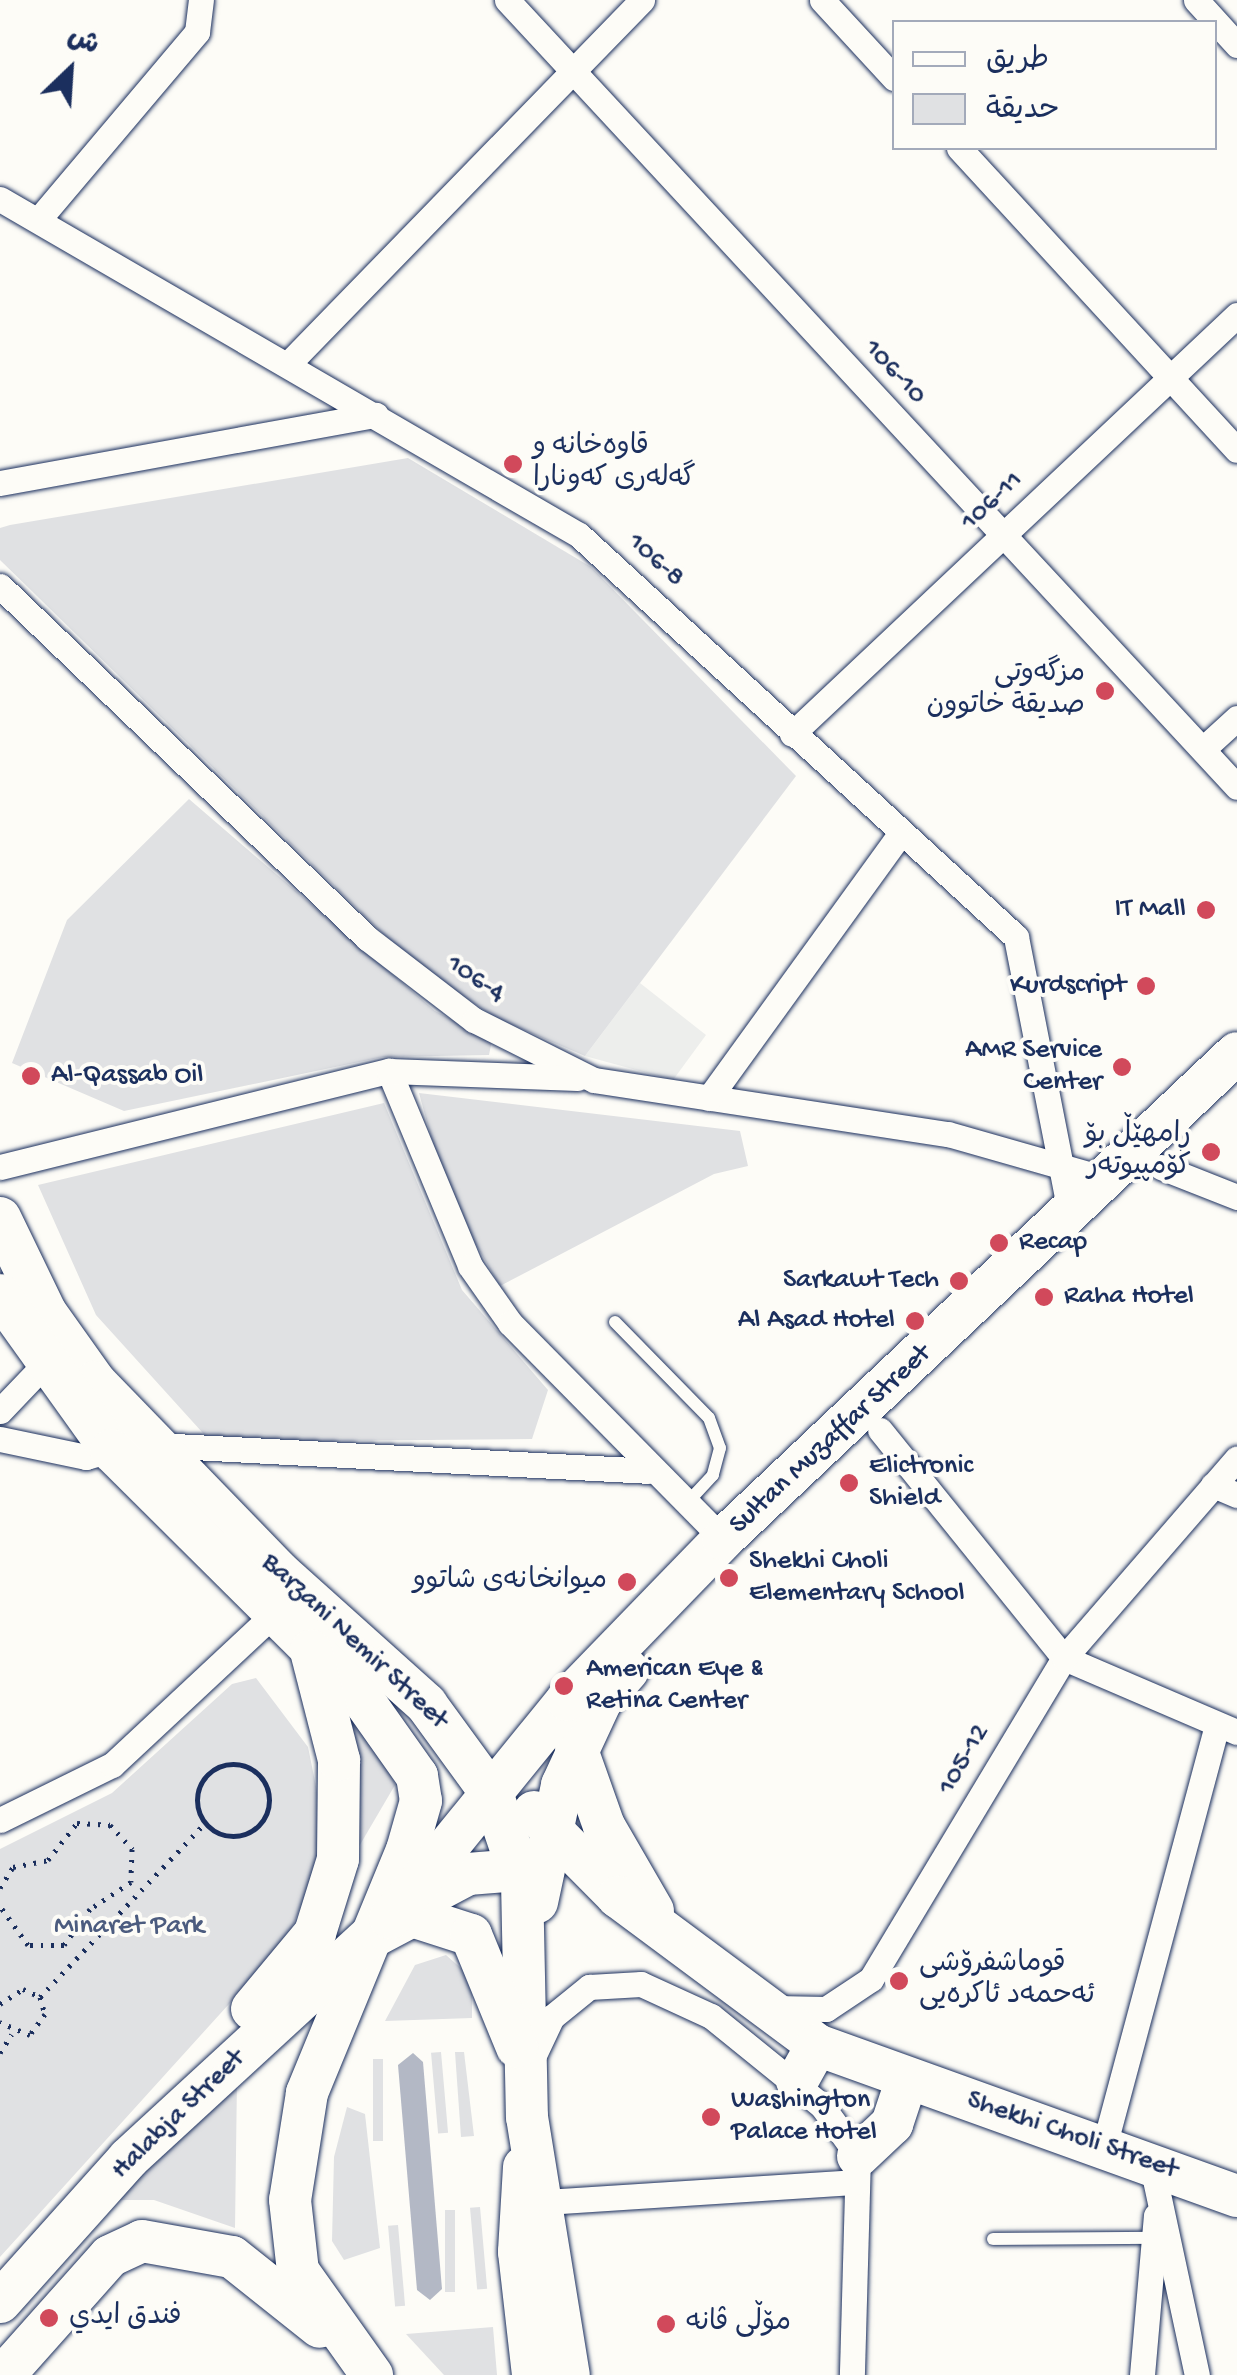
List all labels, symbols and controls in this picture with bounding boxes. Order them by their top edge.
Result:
north arrow [20,20,120,120]
legend [892,20,1217,150]
text: ش [62,21,104,64]
text: طريق [986,44,1049,79]
text: حديقة [986,94,1060,129]
street label: 106-10 [855,333,933,413]
place label: قاوەخانە و گەلەری کەونارا [533,431,696,497]
marker: قاوەخانە و گەلەری کەونارا [502,453,524,475]
street label: 106-11 [955,465,1031,539]
street label: 106-8 [619,527,691,595]
place label: مزگەوتی صديقة خاتوون [927,658,1085,724]
marker: مزگەوتی صديقة خاتوون [1094,680,1116,702]
place label: IT Mall [1115,893,1186,927]
marker: IT Mall [1195,899,1217,921]
street label: 106-4 [439,948,511,1012]
place label: Kurdscript [1010,969,1126,1003]
marker: Kurdscript [1135,975,1157,997]
place label: AMR Service Center [965,1034,1102,1100]
marker: AMR Service Center [1111,1056,1133,1078]
place label: Al-Qassab Oil [51,1059,203,1093]
marker: Al-Qassab Oil [20,1065,42,1087]
place label: ڕامهێڵ بۆ کۆمپیوتەر [1085,1119,1191,1185]
marker: ڕامهێڵ بۆ کۆمپیوتەر [1200,1141,1222,1163]
place label: Recap [1019,1226,1087,1260]
marker: Recap [988,1232,1010,1254]
place label: Sarkawt Tech [783,1264,939,1298]
marker: Sarkawt Tech [948,1270,970,1292]
place label: Raha Hotel [1064,1280,1194,1314]
marker: Raha Hotel [1033,1286,1055,1308]
place label: Al Asad Hotel [738,1304,895,1338]
marker: Al Asad Hotel [904,1310,926,1332]
street label: Sultan Muzaffar Street [723,1338,939,1542]
place label: Elictronic Shield [869,1450,973,1516]
marker: Elictronic Shield [838,1472,860,1494]
place label: Shekhi Choli Elementary School [749,1545,965,1611]
street label: Barzani Nemir Street [253,1547,455,1737]
place label: میوانخانەی شاتوو [413,1565,607,1599]
marker: Shekhi Choli Elementary School [718,1567,740,1589]
marker: میوانخانەی شاتوو [616,1571,638,1593]
place label: American Eye & Retina Center [586,1653,763,1719]
marker: American Eye & Retina Center [551,1673,577,1699]
street label: 105-12 [932,1719,998,1801]
park label: Minaret Park [54,1910,204,1944]
place label: قوماشفرۆشی ئەحمەد ئاکرەیی [919,1948,1095,2014]
marker: قوماشفرۆشی ئەحمەد ئاکرەیی [888,1970,910,1992]
street label: Halabja Street [105,2043,253,2187]
place label: Washington Palace Hotel [731,2084,877,2150]
street label: Shekhi Choli Street [962,2084,1182,2188]
marker: Washington Palace Hotel [700,2106,722,2128]
place label: فندق ايدي [69,2301,182,2335]
marker: فندق ايدي [38,2307,60,2329]
place label: مۆڵی ڤانە [686,2307,791,2341]
marker: مۆڵی ڤانە [655,2313,677,2335]

